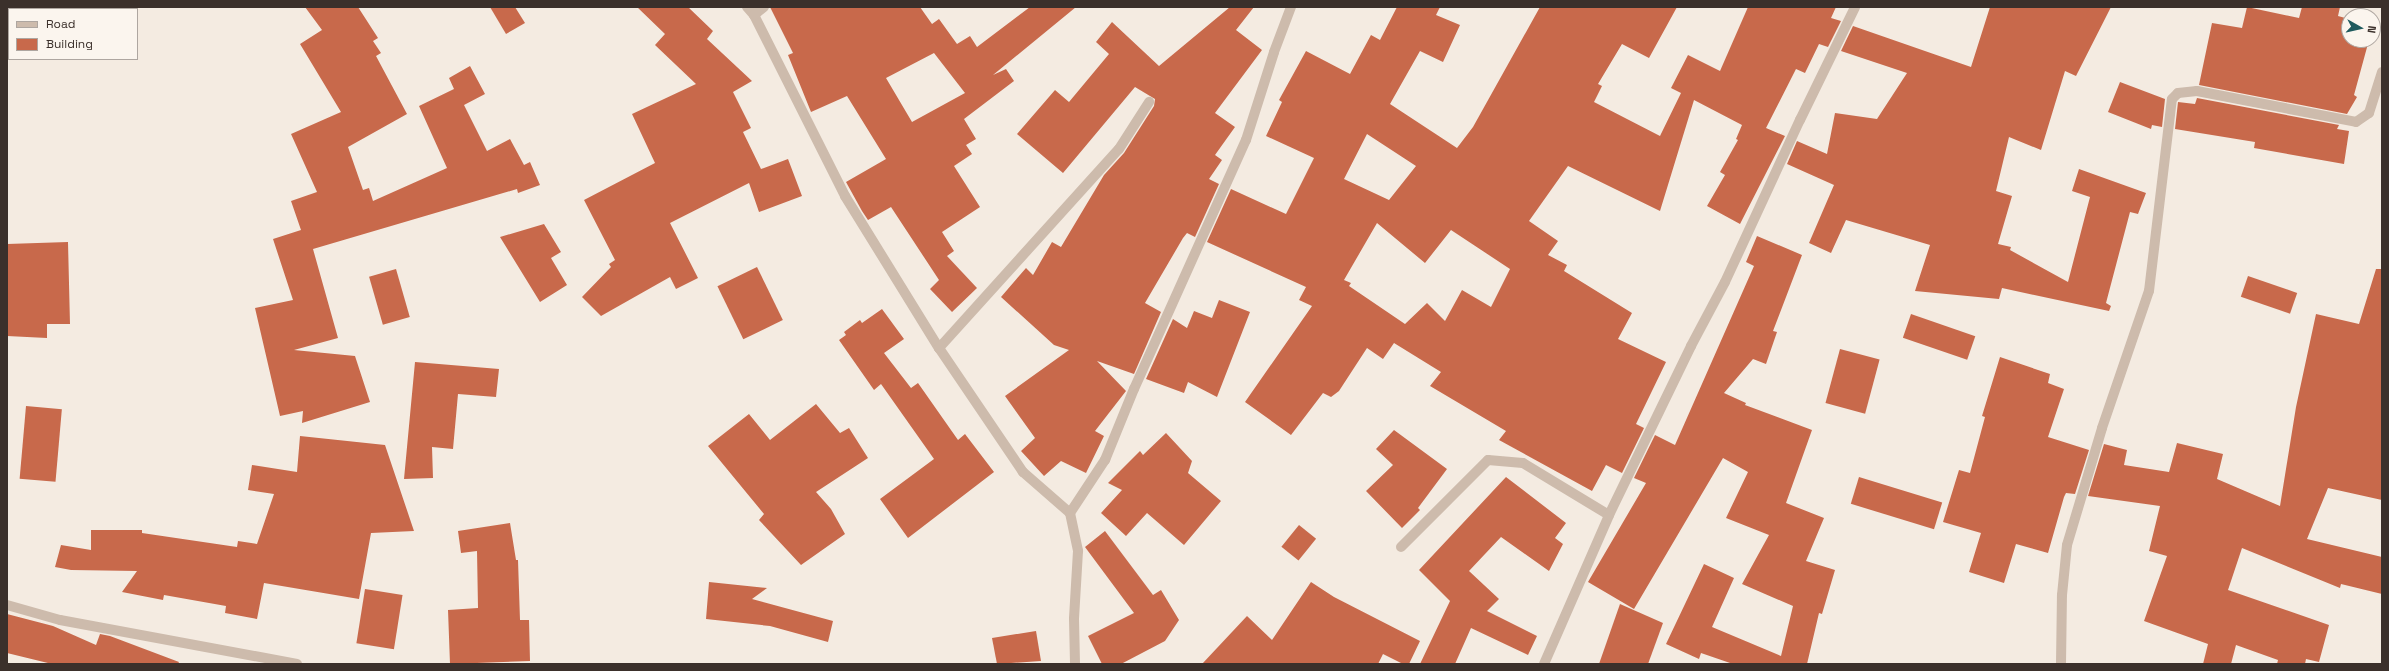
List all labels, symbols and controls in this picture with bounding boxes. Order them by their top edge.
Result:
legend [8,8,138,60]
north arrow [2341,8,2381,48]
text: Road [46,16,75,32]
text: N [2364,25,2379,34]
text: Building [46,36,93,52]

